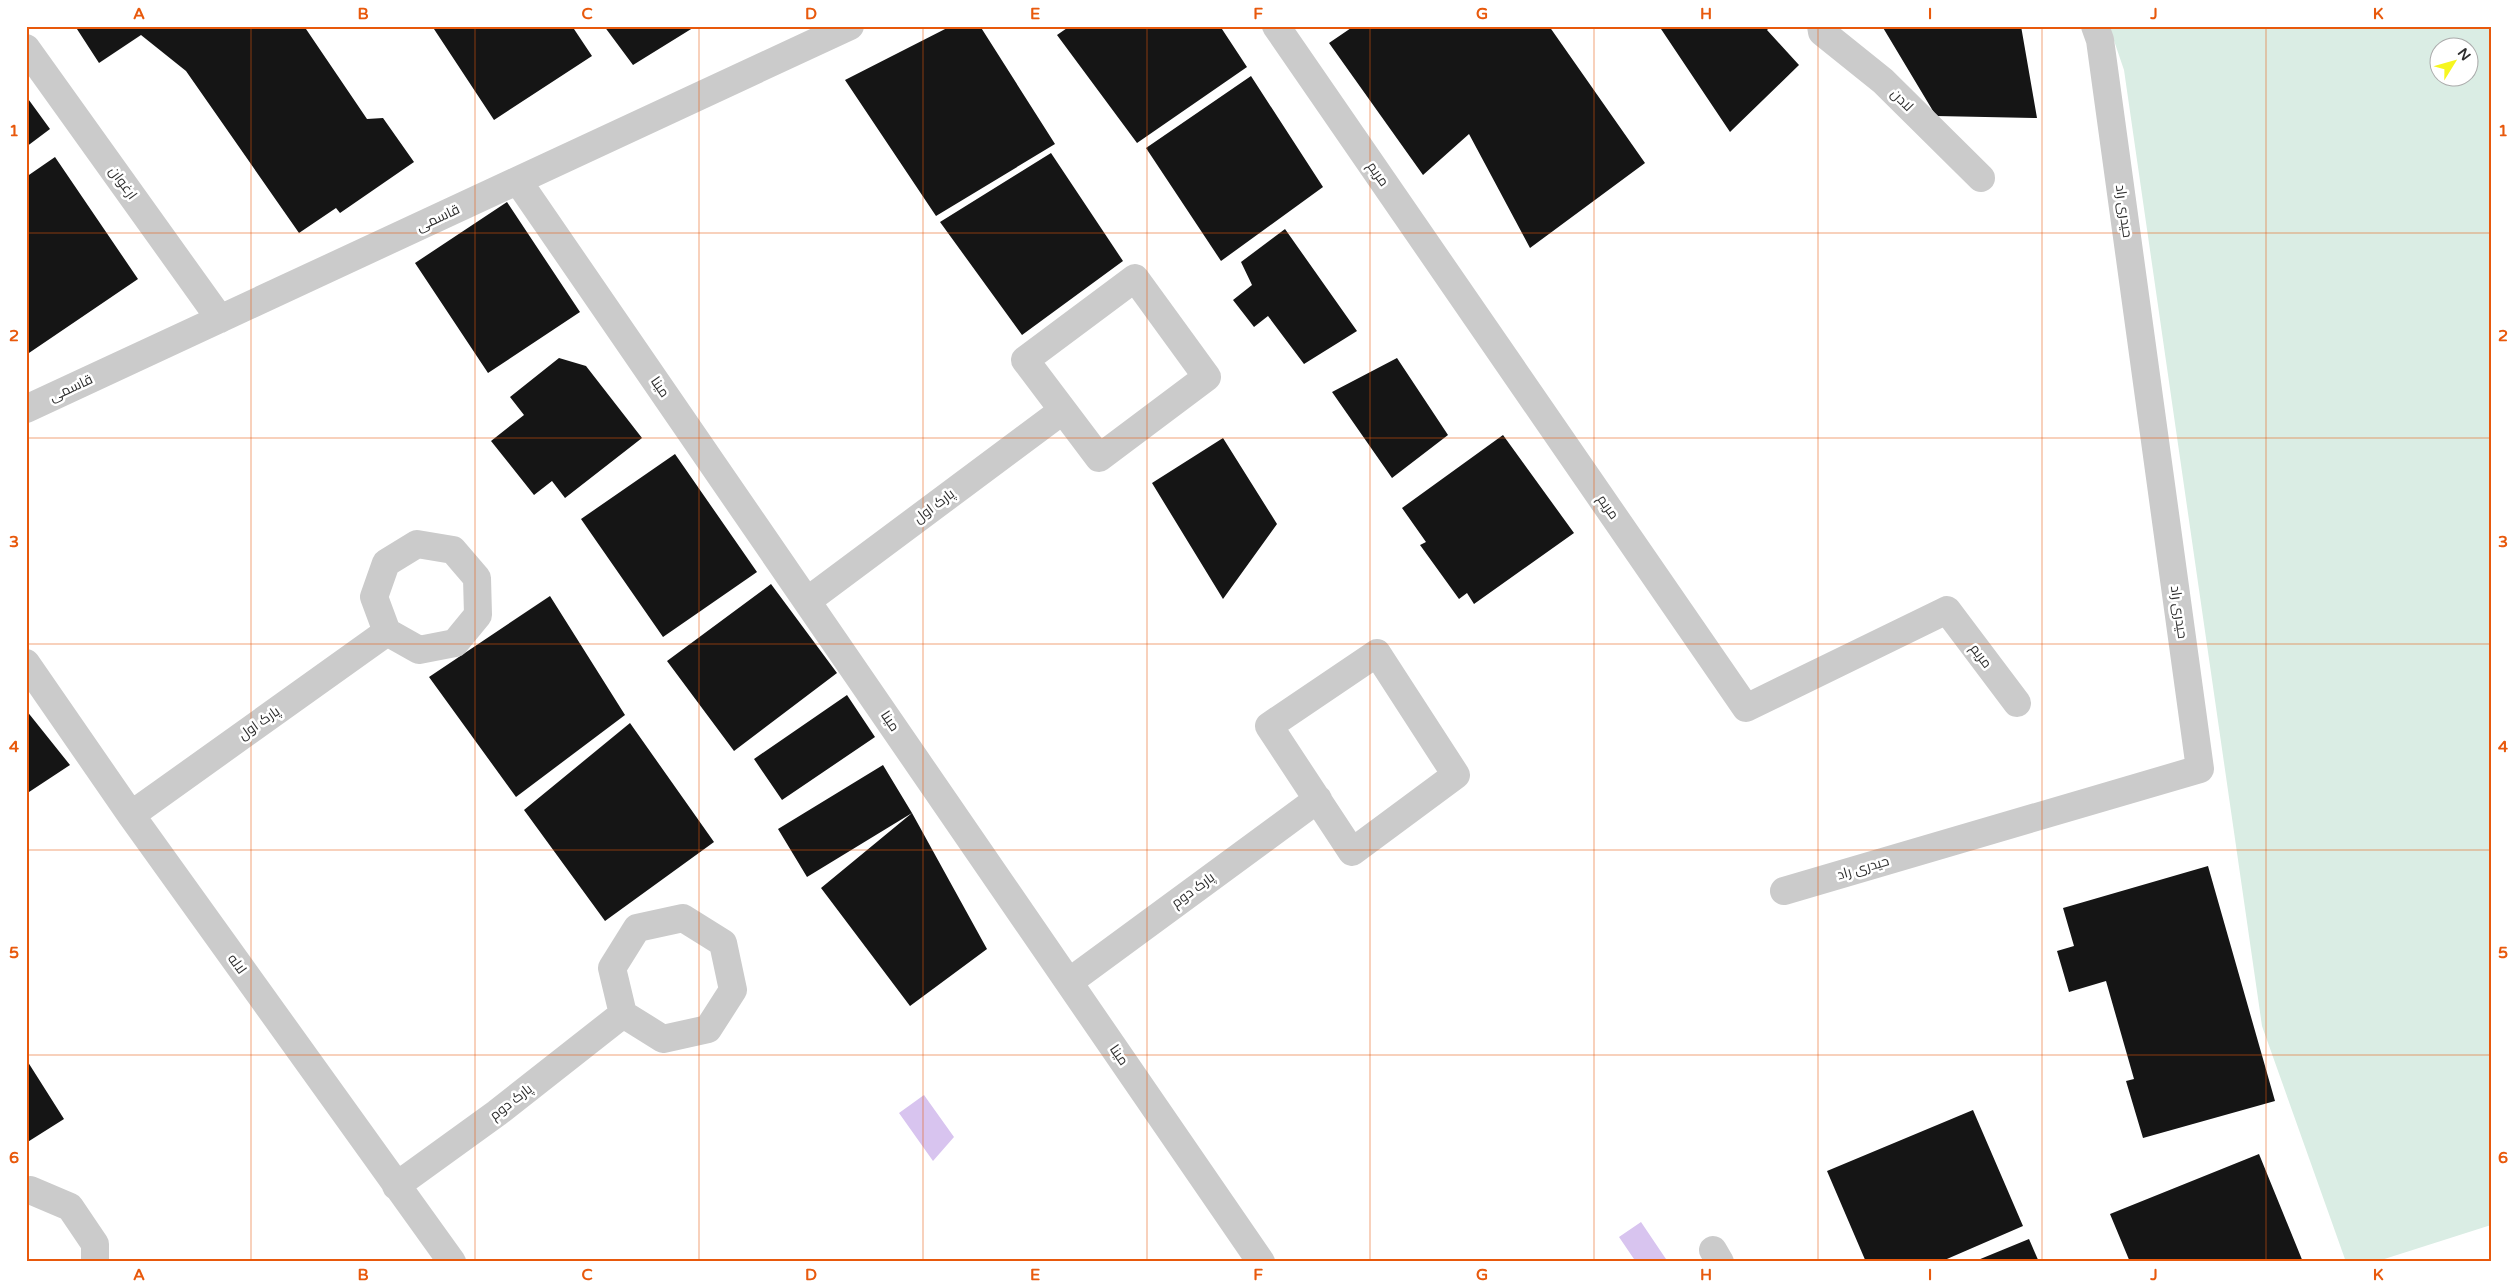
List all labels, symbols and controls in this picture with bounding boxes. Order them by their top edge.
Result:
text: A [133,4,145,24]
text: B [357,4,369,24]
text: C [581,4,593,24]
text: D [805,4,817,24]
text: E [1030,4,1040,24]
text: F [1253,4,1263,24]
text: G [1476,4,1488,24]
text: H [1700,4,1712,24]
text: I [1928,4,1932,24]
text: J [2149,4,2158,24]
text: K [2373,4,2384,24]
north arrow [2430,38,2480,88]
text: N [2454,45,2474,64]
street label: لادن [1887,85,1917,115]
text: 1 [9,121,19,141]
text: 1 [2498,121,2508,141]
street label: مریم [1363,158,1392,190]
street label: ارغوان [105,163,141,203]
street label: حیدری راد [2112,183,2136,239]
street label: قاسمی [414,201,462,235]
text: 2 [9,326,19,346]
text: 2 [2498,326,2508,346]
street label: قاسمی [47,371,95,405]
street label: مینا [647,373,673,401]
street label: پارک اول [910,485,959,528]
street label: مریم [1593,491,1622,523]
text: 3 [9,532,19,552]
text: 3 [2498,532,2508,552]
street label: حیدری راد [2167,584,2191,640]
street label: مریم [1966,640,1996,672]
street label: پارک اول [235,702,284,744]
street label: مینا [877,707,903,735]
text: 4 [9,737,19,757]
text: 4 [2498,737,2508,757]
street label: حیدری راد [1835,852,1891,884]
street label: پارک دوم [1168,868,1219,912]
text: 5 [9,943,19,963]
text: 5 [2498,943,2508,963]
street label: لاله [224,951,250,977]
street label: مینا [1106,1041,1132,1069]
street label: پارک دوم [486,1080,536,1125]
text: 6 [9,1148,19,1168]
text: 6 [2498,1148,2508,1168]
text: A [133,1265,145,1285]
text: B [357,1265,369,1285]
text: C [581,1265,593,1285]
text: D [805,1265,817,1285]
text: E [1030,1265,1040,1285]
text: F [1253,1265,1263,1285]
text: G [1476,1265,1488,1285]
text: H [1700,1265,1712,1285]
text: I [1928,1265,1932,1285]
text: J [2149,1265,2158,1285]
text: K [2373,1265,2384,1285]

